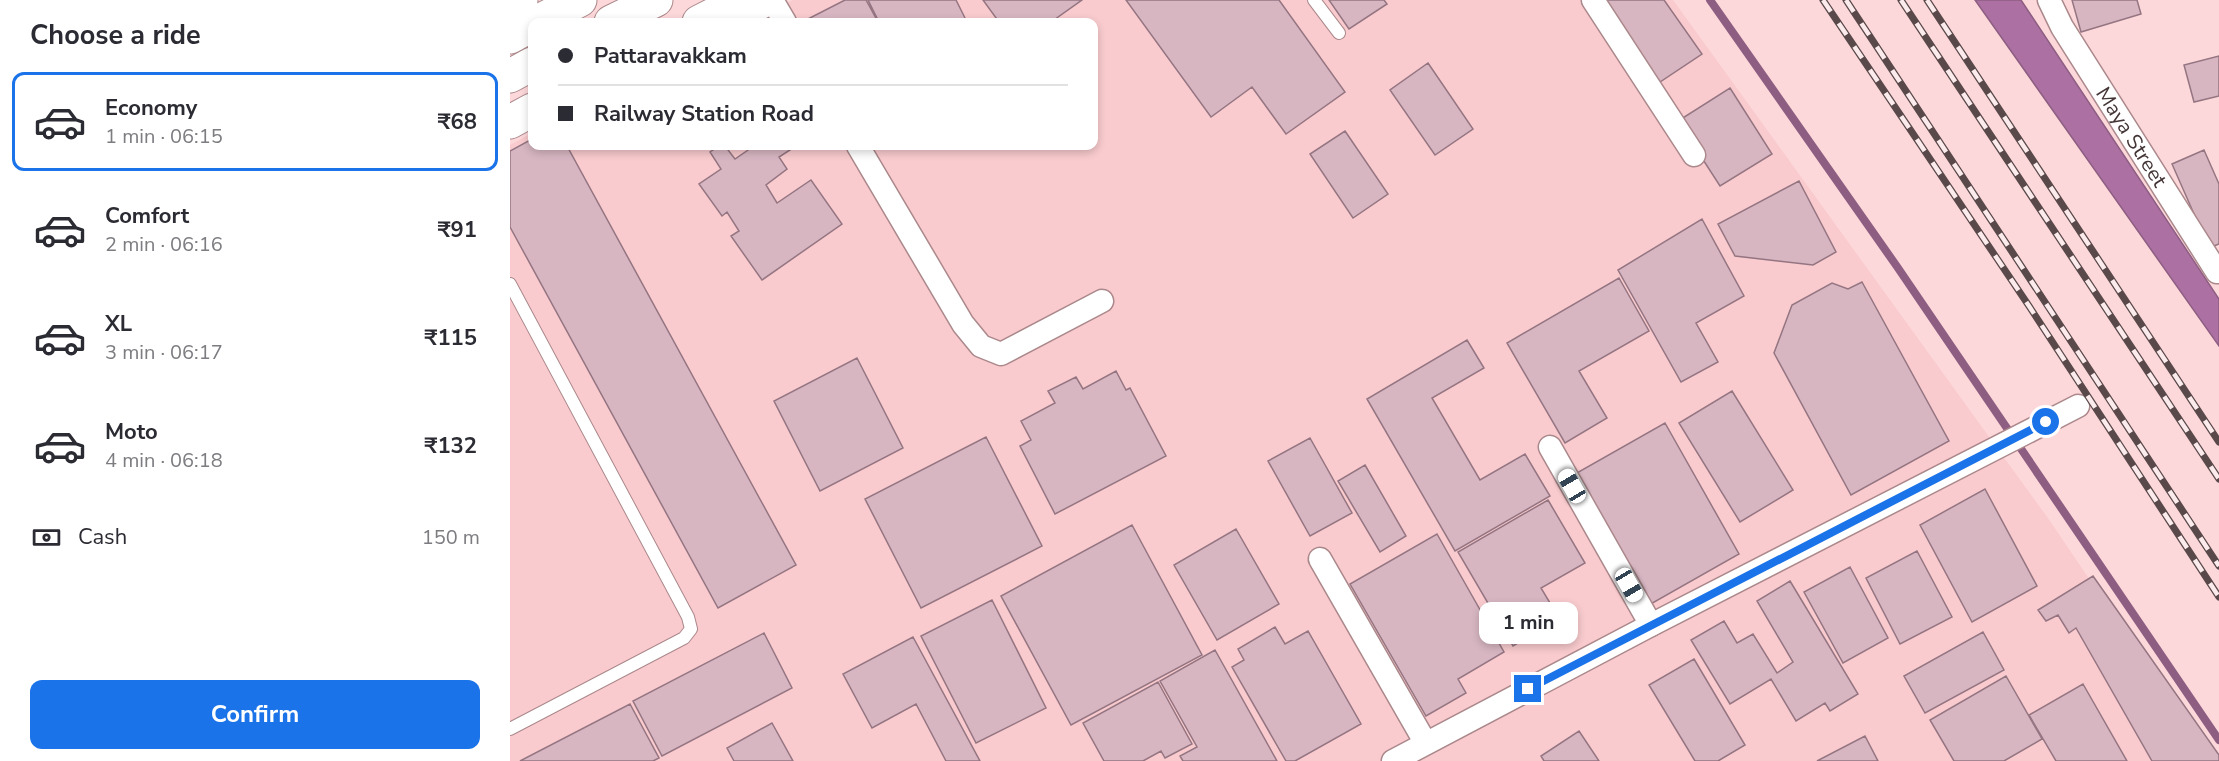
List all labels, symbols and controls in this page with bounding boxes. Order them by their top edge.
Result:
text: Choose a ride [30,17,201,54]
text: Pattaravakkam [594,41,747,71]
street label: Maya Street [2089,81,2174,193]
text: Economy [105,93,197,123]
icon: car [33,95,87,149]
text: Railway Station Road [594,99,814,129]
text: ₹68 [437,107,477,137]
text: 1 min · 06:15 [105,123,223,150]
text: Comfort [105,201,189,231]
icon: car [33,203,87,257]
text: ₹91 [437,215,477,245]
text: 2 min · 06:16 [105,231,223,258]
text: XL [105,309,132,339]
icon: car [33,311,87,365]
text: ₹115 [424,323,477,353]
text: 3 min · 06:17 [105,339,223,366]
route start [2032,408,2059,435]
text: Moto [105,417,158,447]
icon: car [33,419,87,473]
text: ₹132 [424,431,477,461]
text: 4 min · 06:18 [105,447,223,474]
car [1555,466,1589,506]
icon: cash [30,521,63,554]
text: Cash [78,522,127,552]
text: 150 m [422,524,480,551]
car [1612,565,1646,605]
callout: 1 min [1478,602,1578,644]
text: 1 min [1503,609,1554,636]
route end [1514,675,1541,702]
button: Confirm [30,680,480,749]

